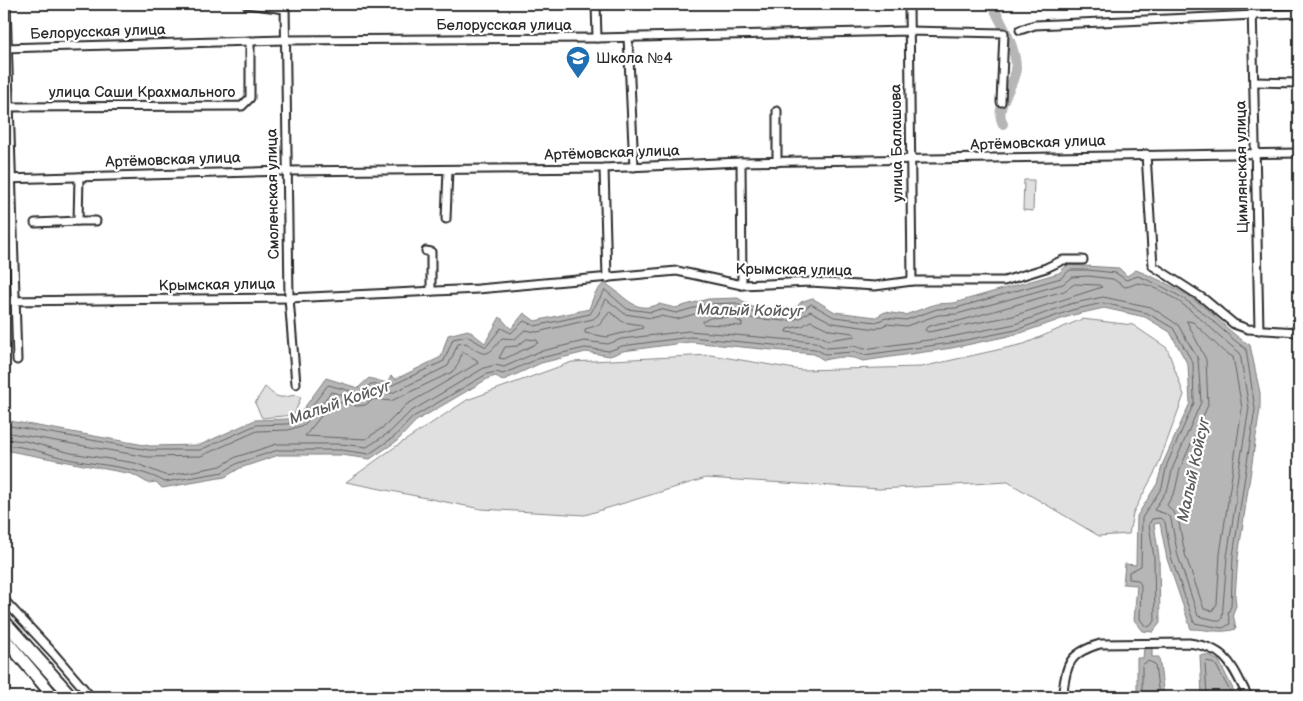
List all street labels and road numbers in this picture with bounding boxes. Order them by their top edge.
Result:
street label: Белорусская улица [436,16,572,35]
street label: Белорусская улица [30,20,166,44]
street label: улица Саши Крахмального [49,83,236,102]
street label: улица Балашова [886,84,908,202]
street label: Цимлянская улица [1231,100,1253,234]
street label: Смоленская улица [262,128,284,260]
street label: Артёмовская улица [969,131,1106,155]
street label: Артёмовская улица [543,141,680,165]
street label: Артёмовская улица [104,148,241,172]
street label: Крымская улица [736,259,853,281]
street label: Крымская улица [159,274,276,296]

